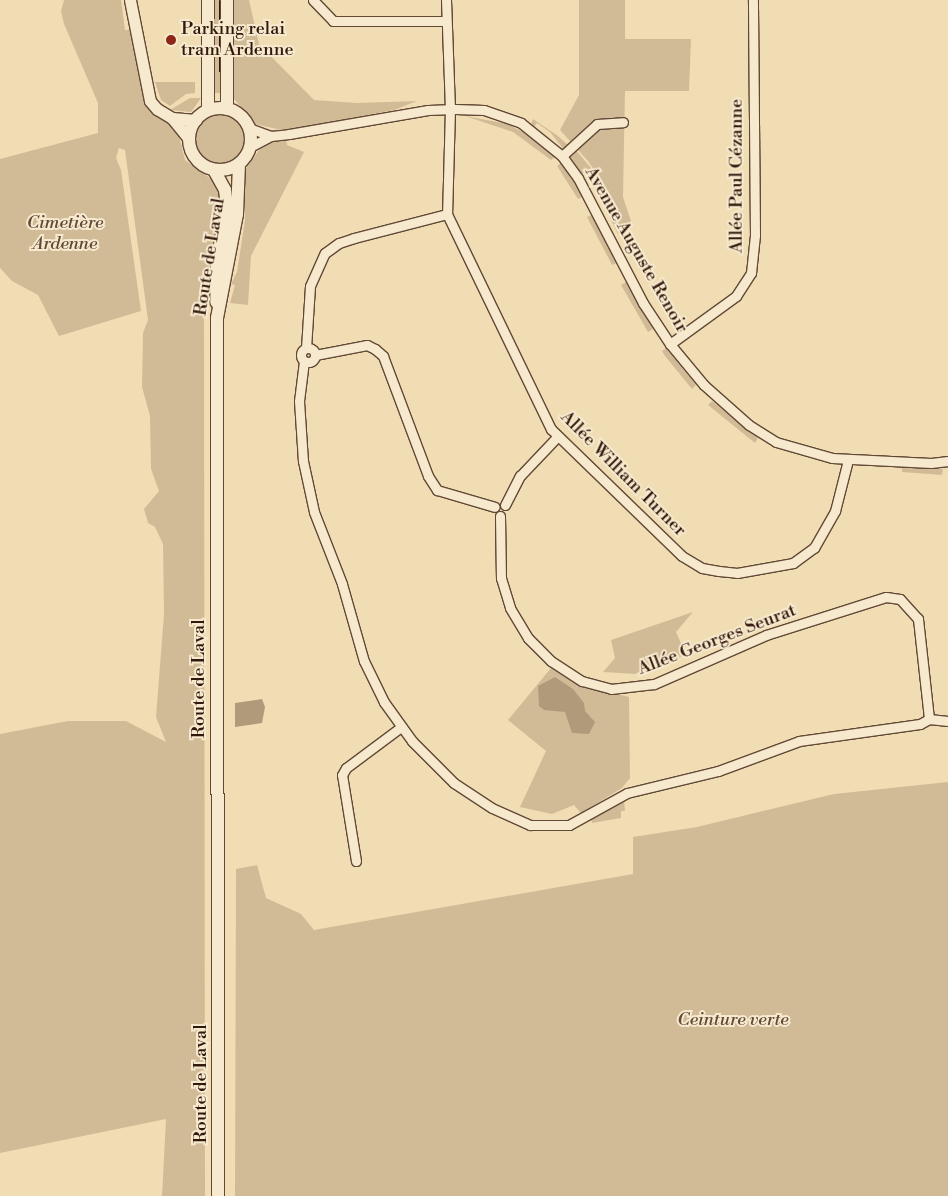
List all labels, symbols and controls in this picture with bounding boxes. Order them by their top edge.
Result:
place label: Parking relai tram Ardenne [181,19,293,62]
marker: Parking relai tram Ardenne [165,34,177,46]
street label: Allée Paul Cézanne [726,99,748,253]
street label: Avenue Auguste Renoir [580,163,692,337]
street label: Route de Laval [190,197,230,317]
park label: Cimetière Ardenne [27,213,103,255]
street label: Allée William Turner [556,407,690,541]
street label: Allée Georges Seurat [635,600,799,680]
street label: Route de Laval [188,620,210,738]
park label: Ceinture verte [677,1009,789,1031]
street label: Route de Laval [190,1025,212,1143]

